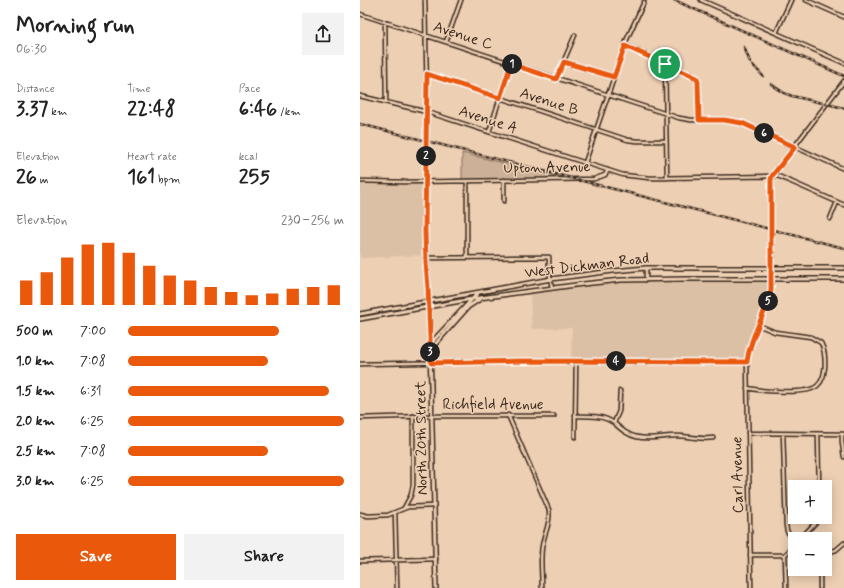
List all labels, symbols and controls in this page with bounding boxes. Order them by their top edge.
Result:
text: Morning run [16,12,135,40]
button: share [302,13,344,55]
street label: Avenue C [431,17,496,55]
text: 06:30 [16,41,47,58]
pin [648,47,682,81]
icon: arrive [654,53,676,75]
pin: 1 [502,54,522,74]
text: 1 [510,57,514,71]
text: Distance [16,82,55,96]
text: Time [127,82,150,96]
text: Pace [239,82,261,96]
street label: Avenue B [517,83,581,121]
text: 3.37 [16,96,48,123]
text: 22:48 [127,96,176,123]
text: 6:46 [239,96,277,123]
street label: Avenue A [456,101,520,139]
text: km [48,105,67,119]
text: /km [277,105,301,119]
pin: 6 [754,123,774,143]
text: 6 [761,126,767,140]
pin: 2 [416,146,436,166]
text: 2 [423,149,429,163]
text: Elevation [16,150,59,164]
text: Heart rate [127,150,177,164]
text: kcal [239,150,257,164]
street label: Upton Avenue [503,157,591,179]
text: 26 [16,164,37,191]
text: 161 [127,164,155,191]
text: 255 [239,164,270,191]
text: m [37,173,49,187]
text: bpm [155,173,180,187]
text: Elevation [16,212,67,229]
text: 230–256 m [281,212,344,229]
street label: West Dickman Road [524,248,650,284]
pin: 5 [758,291,778,311]
text: 5 [765,294,771,308]
text: 500 m [16,323,53,340]
text: 7:00 [80,323,106,340]
pin: 3 [420,342,440,362]
text: 3 [428,345,432,359]
pin: 4 [606,351,626,371]
text: 1.0 km [16,353,54,370]
text: 7:08 [80,353,106,370]
text: 4 [613,354,619,368]
street label: North 20th Street [411,380,433,495]
text: 1.5 km [16,383,55,400]
text: 6:31 [80,383,102,400]
street label: Richfield Avenue [443,395,544,415]
text: 2.0 km [16,413,55,430]
text: 6:25 [80,413,103,430]
street label: Carl Avenue [727,436,749,514]
text: 2.5 km [16,443,55,460]
text: 7:08 [80,443,106,460]
text: 3.0 km [16,473,54,490]
text: 6:25 [80,473,103,490]
map controls [788,480,832,576]
button: + [788,480,832,524]
button: − [788,532,832,576]
button: Save [16,534,176,580]
button: Share [184,534,344,580]

